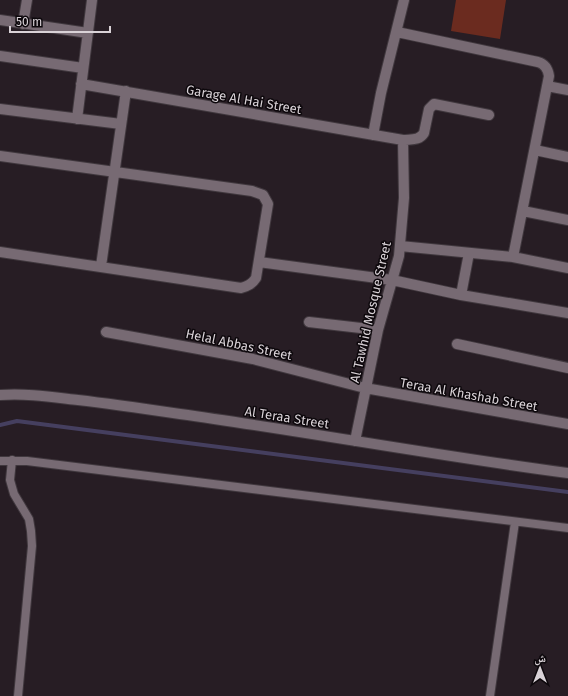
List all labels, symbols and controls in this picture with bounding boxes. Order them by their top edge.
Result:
scale bar [10,8,110,34]
text: 50 m [16,15,42,29]
street label: Garage Al Hai Street [185,82,303,117]
street label: Al Tawhid Mosque Street [347,240,394,384]
street label: Helal Abbas Street [184,326,294,363]
street label: Teraa Al Khashab Street [399,375,539,414]
street label: Al Teraa Street [244,403,330,432]
north arrow [520,648,560,688]
text: ش [534,652,546,666]

